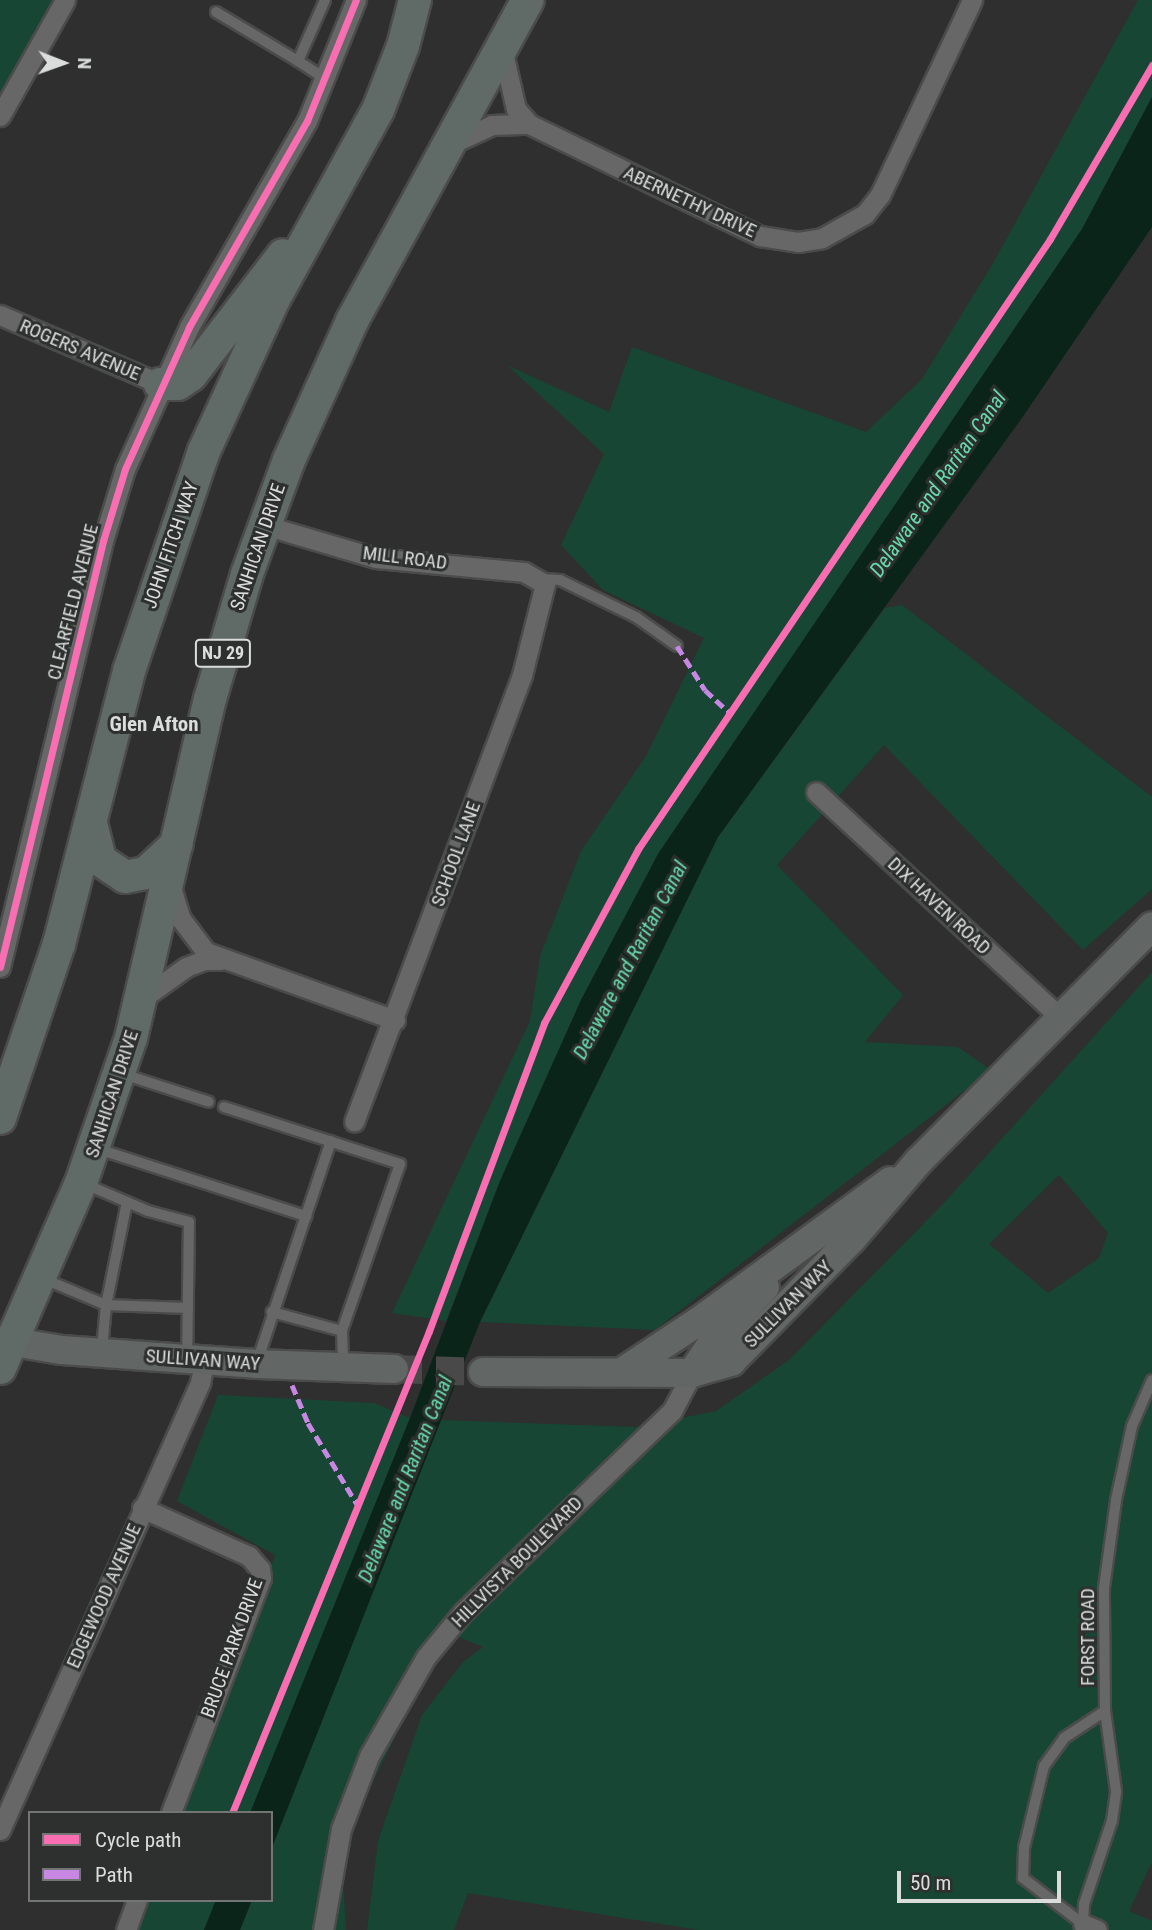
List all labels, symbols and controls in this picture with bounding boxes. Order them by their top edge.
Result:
north arrow [28,28,98,98]
text: N [73,57,96,69]
street label: ABERNETHY DRIVE [620,161,760,243]
street label: ROGERS AVENUE [16,314,144,386]
water label: Delaware and Raritan Canal [864,386,1012,582]
street label: JOHN FITCH WAY [139,478,203,612]
street label: SANHICAN DRIVE [226,481,290,613]
street label: CLEARFIELD AVENUE [43,522,103,682]
street label: MILL ROAD [362,542,448,574]
road number: NJ 29 [193,638,253,668]
district label: Glen Afton [109,711,199,737]
street label: SCHOOL LANE [426,798,486,910]
street label: DIX HAVEN ROAD [883,853,995,959]
water label: Delaware and Raritan Canal [567,857,693,1063]
street label: SANHICAN DRIVE [81,1027,143,1161]
street label: SULLIVAN WAY [739,1255,837,1353]
street label: SULLIVAN WAY [145,1345,261,1375]
water label: Delaware and Raritan Canal [352,1372,458,1586]
street label: HILLVISTA BOULEVARD [447,1492,587,1632]
street label: EDGEWOOD AVENUE [62,1520,146,1672]
street label: BRUCE PARK DRIVE [196,1575,268,1721]
street label: FORST ROAD [1077,1588,1099,1686]
legend [28,1811,273,1902]
text: Cycle path [95,1828,181,1852]
scale bar [900,1856,1064,1900]
text: Path [95,1863,133,1887]
text: 50 m [910,1871,951,1895]

